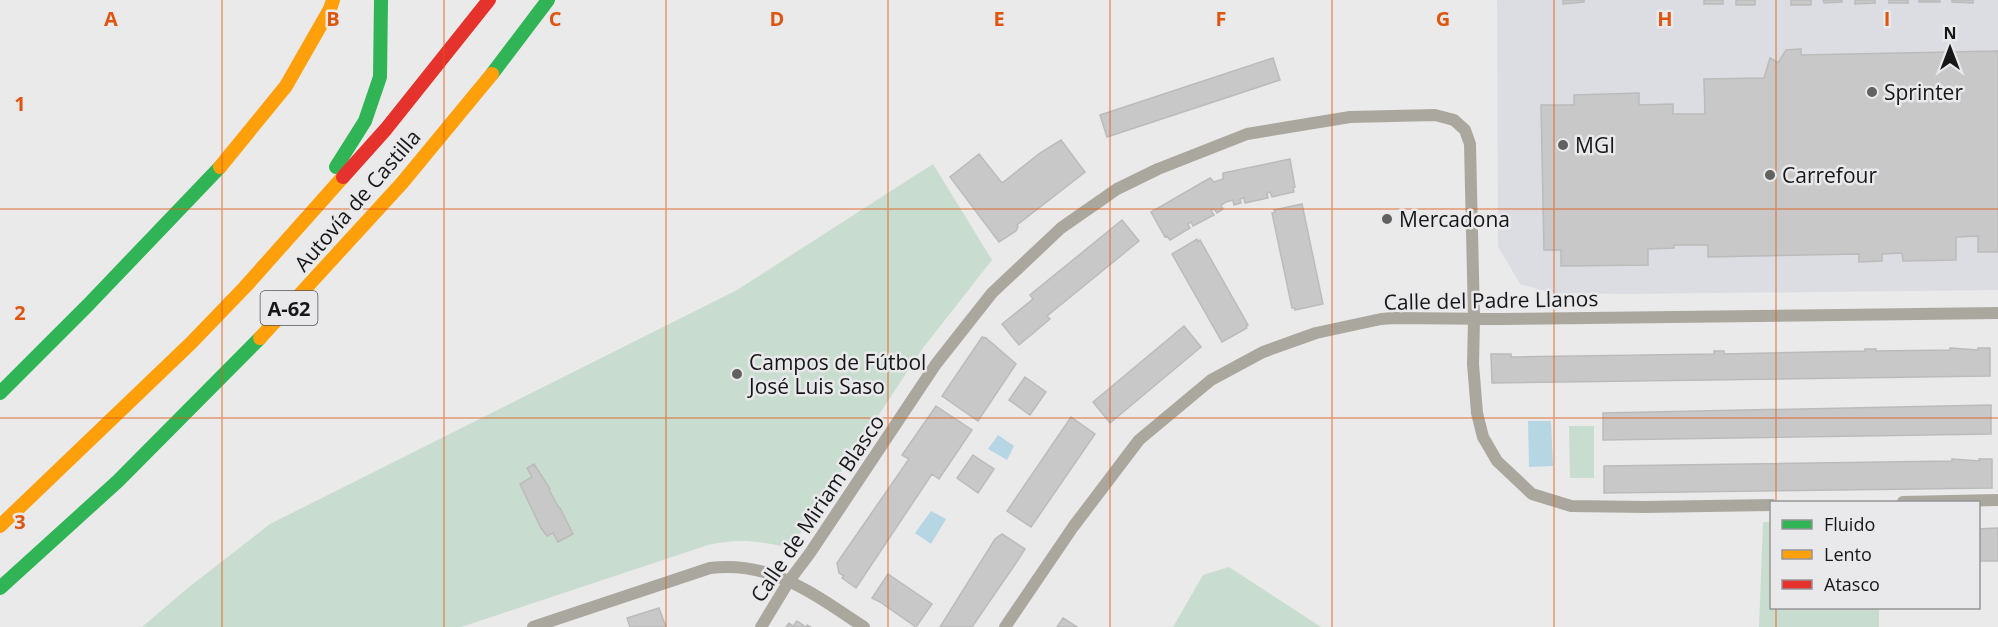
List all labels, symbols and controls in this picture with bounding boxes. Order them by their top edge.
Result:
text: A [104,5,118,32]
text: B [326,5,340,32]
text: C [549,5,562,32]
text: D [770,5,784,32]
text: E [993,5,1005,32]
text: F [1216,5,1226,32]
text: G [1436,5,1450,32]
text: H [1657,5,1673,32]
text: I [1884,5,1890,32]
north arrow [1920,18,1980,78]
text: N [1943,22,1957,44]
place label: Sprinter [1884,78,1963,106]
marker: Sprinter [1865,85,1879,99]
text: 1 [14,90,26,117]
street label: Autovía de Castilla [288,123,426,277]
place label: MGI [1575,131,1615,159]
marker: MGI [1556,138,1570,152]
place label: Carrefour [1782,161,1877,189]
marker: Carrefour [1763,168,1777,182]
place label: Mercadona [1399,205,1510,233]
marker: Mercadona [1380,212,1394,226]
street label: Calle del Padre Llanos [1383,284,1599,316]
road number: A-62 [260,291,318,325]
text: 2 [14,299,26,326]
place label: Campos de Fútbol José Luis Saso [747,348,926,400]
marker: Campos de Fútbol José Luis Saso [730,367,744,381]
street label: Calle de Miriam Blasco [744,409,890,607]
legend [1770,501,1980,609]
text: 3 [14,508,26,535]
text: Fluido [1824,512,1875,536]
text: Lento [1824,542,1872,566]
text: Atasco [1824,572,1880,596]

